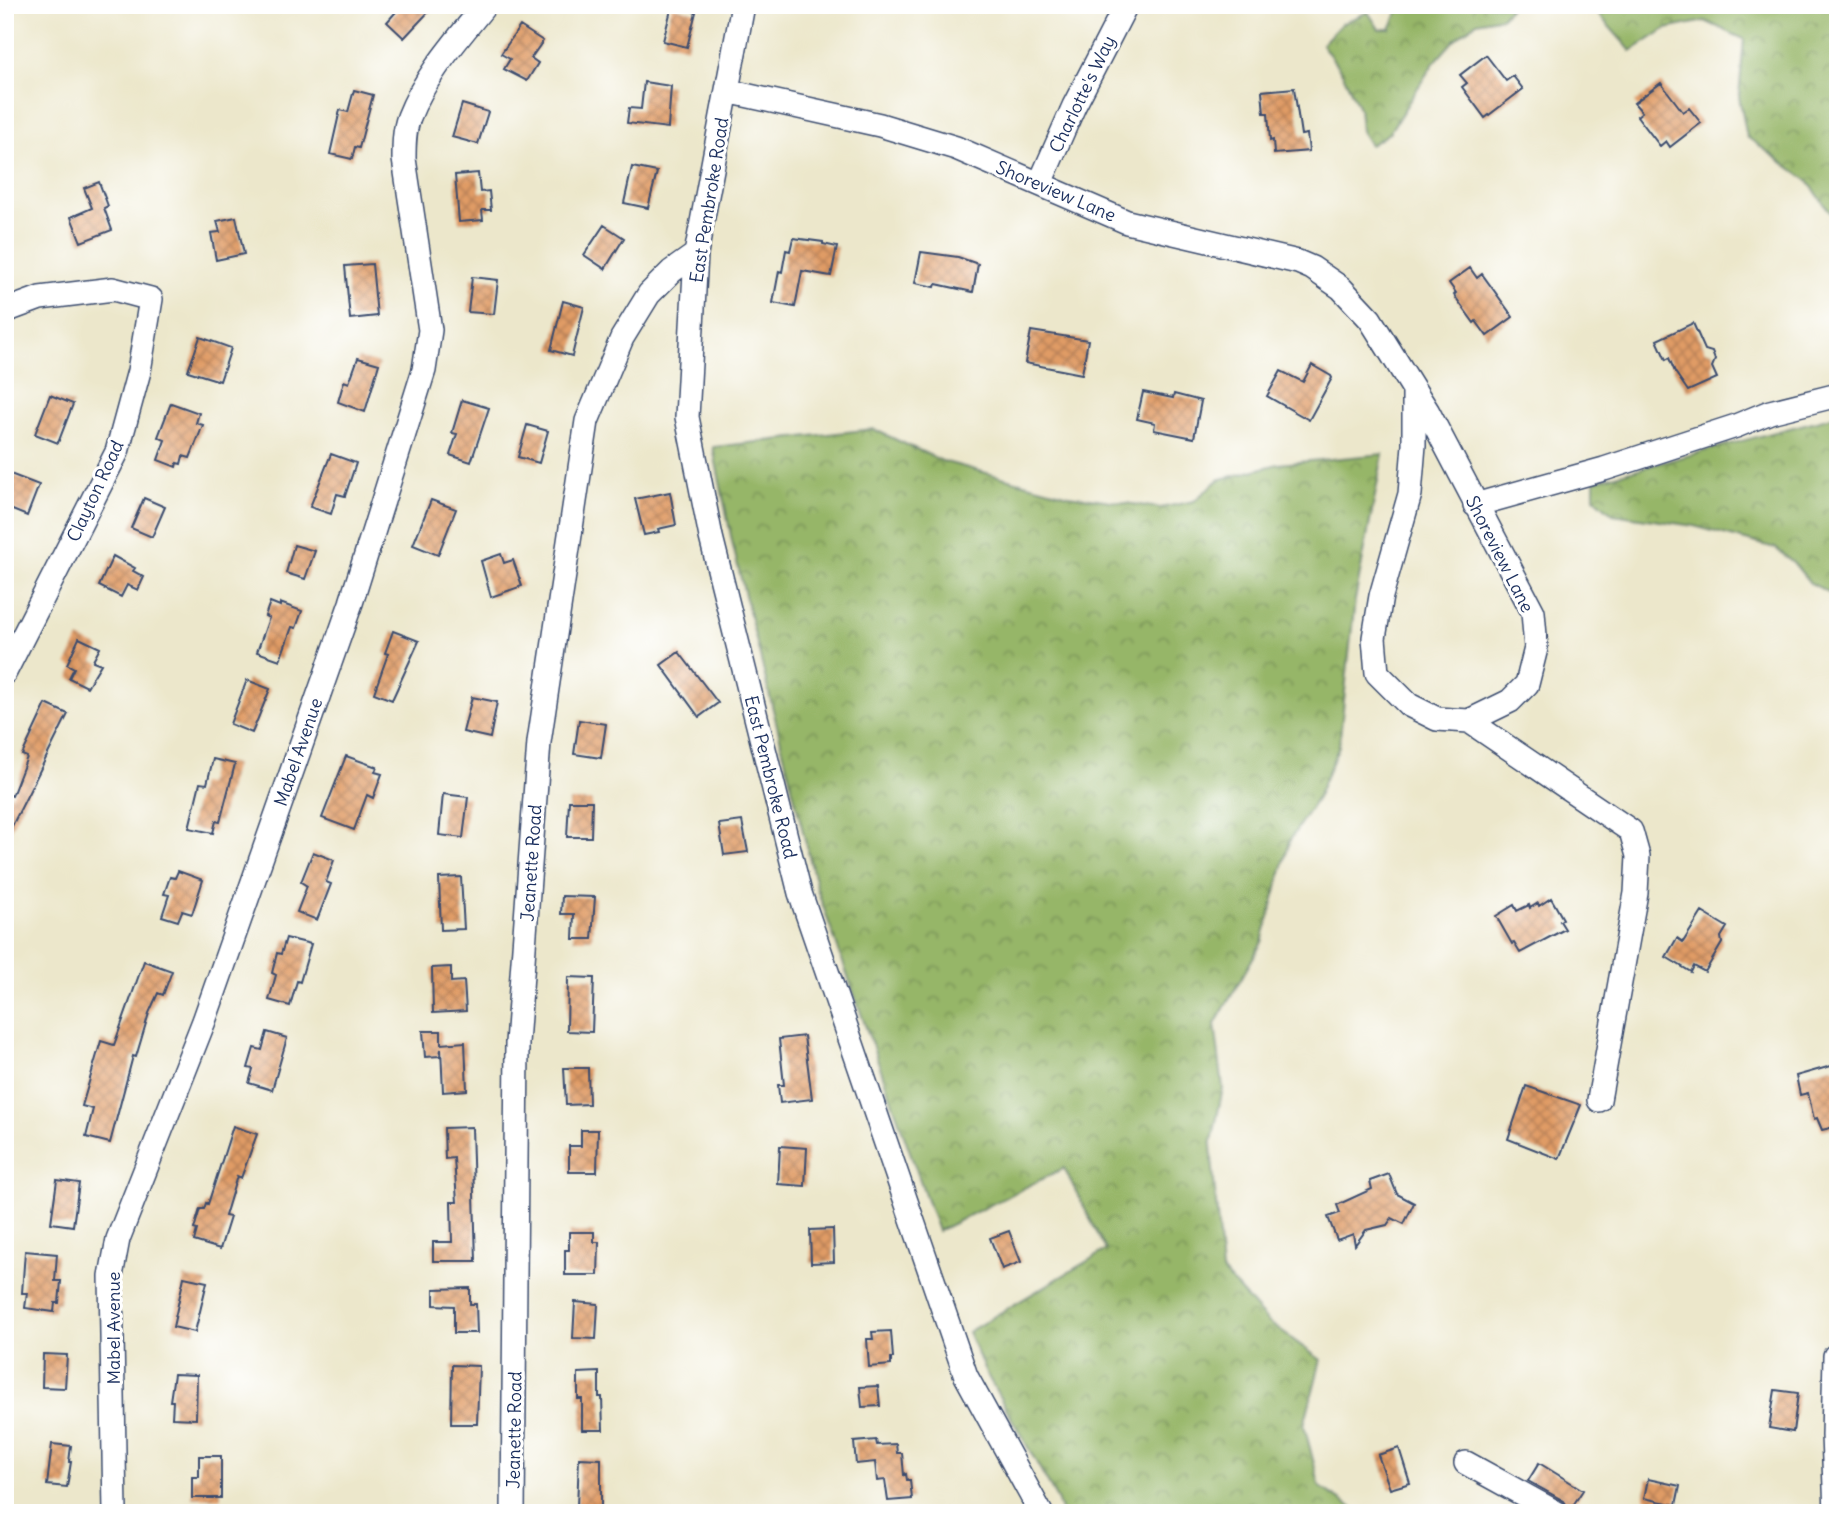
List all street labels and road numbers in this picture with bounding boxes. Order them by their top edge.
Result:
street label: Charlotte's Way [1044,32,1120,156]
street label: East Pembroke Road [685,115,734,284]
street label: Shoreview Lane [993,155,1119,227]
street label: Clayton Road [61,436,129,545]
street label: Shoreview Lane [1461,492,1539,616]
street label: East Pembroke Road [740,693,802,861]
street label: Mabel Avenue [269,695,327,809]
street label: Jeanette Road [515,803,547,922]
street label: Mabel Avenue [102,1271,125,1385]
street label: Jeanette Road [501,1371,527,1489]

